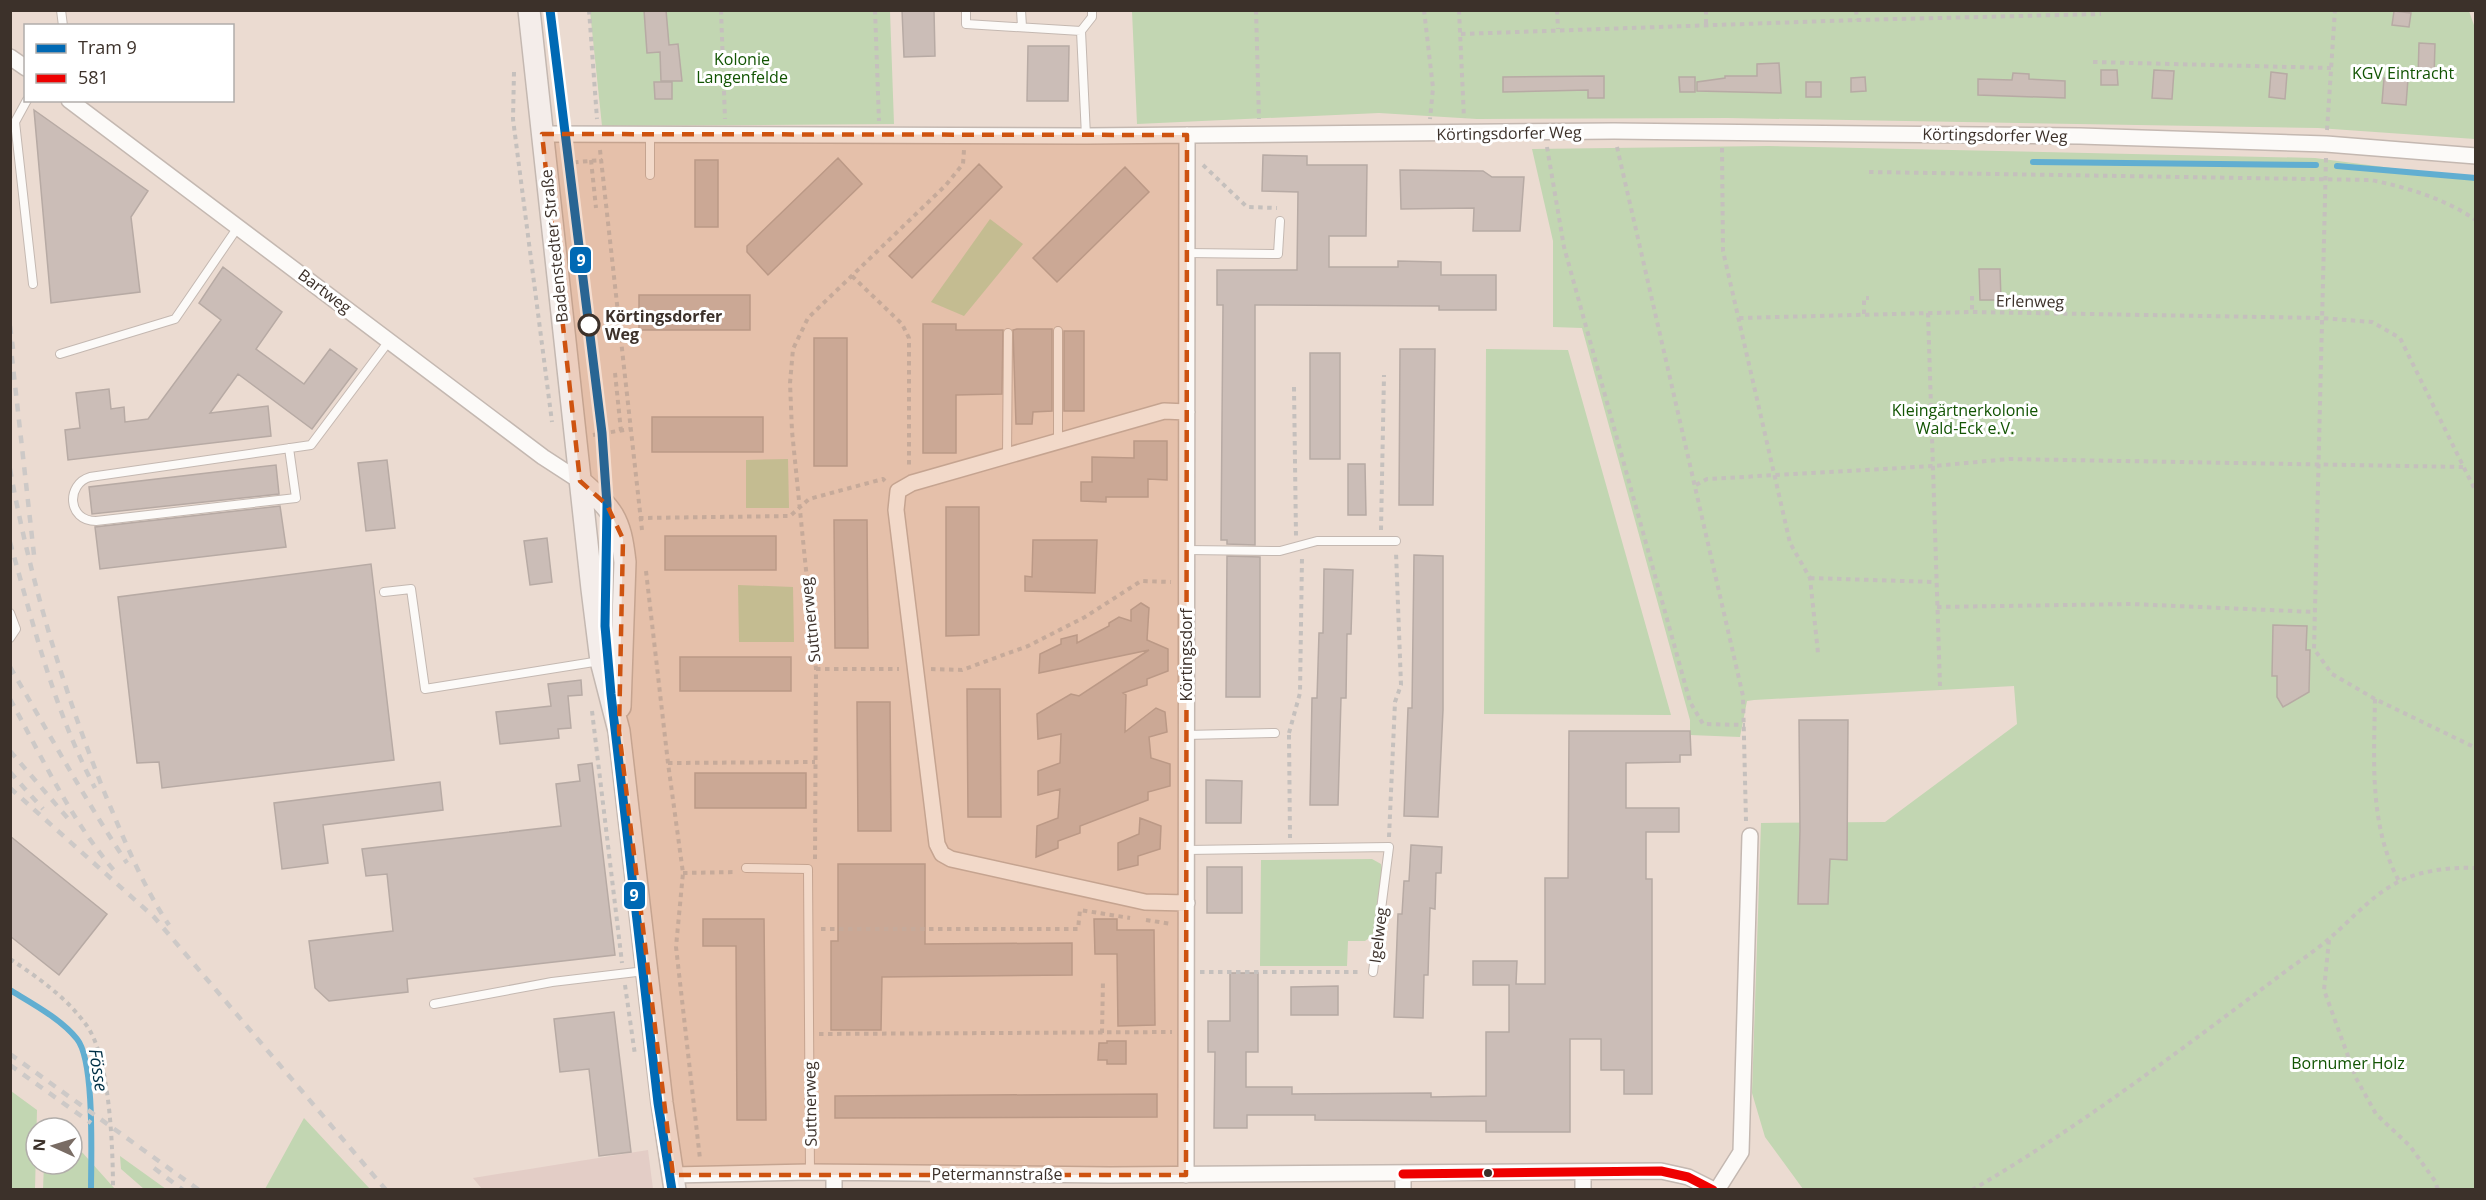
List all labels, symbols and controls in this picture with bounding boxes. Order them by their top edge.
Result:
legend [24,24,234,102]
text: Tram 9 [78,35,137,59]
park label: Kolonie Langenfelde [696,48,788,88]
park label: KGV Eintracht [2352,62,2454,84]
text: 581 [78,65,109,89]
street label: Körtingsdorfer Weg [1436,121,1582,145]
street label: Körtingsdorfer Weg [1922,123,2068,147]
street label: Badenstedter Straße [535,168,573,324]
line badge: 9 [569,246,592,274]
text: 9 [576,249,586,271]
street label: Bartweg [294,264,356,318]
street label: Erlenweg [1996,289,2065,313]
place label: Körtingsdorfer Weg [605,305,722,345]
marker: Körtingsdorfer Weg [578,314,600,336]
park label: Kleingärtnerkolonie Wald-Eck e.V. [1892,399,2038,439]
street label: Suttnerweg [795,576,825,664]
street label: Körtingsdorf [1175,607,1197,702]
line badge: 9 [623,881,646,910]
text: 9 [629,884,639,906]
street label: Igelweg [1364,905,1392,964]
water label: Fösse [84,1047,114,1093]
park label: Bornumer Holz [2291,1052,2405,1074]
street label: Suttnerweg [798,1061,822,1147]
north arrow [24,1116,84,1176]
text: N [28,1138,50,1152]
street label: Petermannstraße [932,1163,1062,1185]
unlabelled marker [1482,1167,1494,1179]

